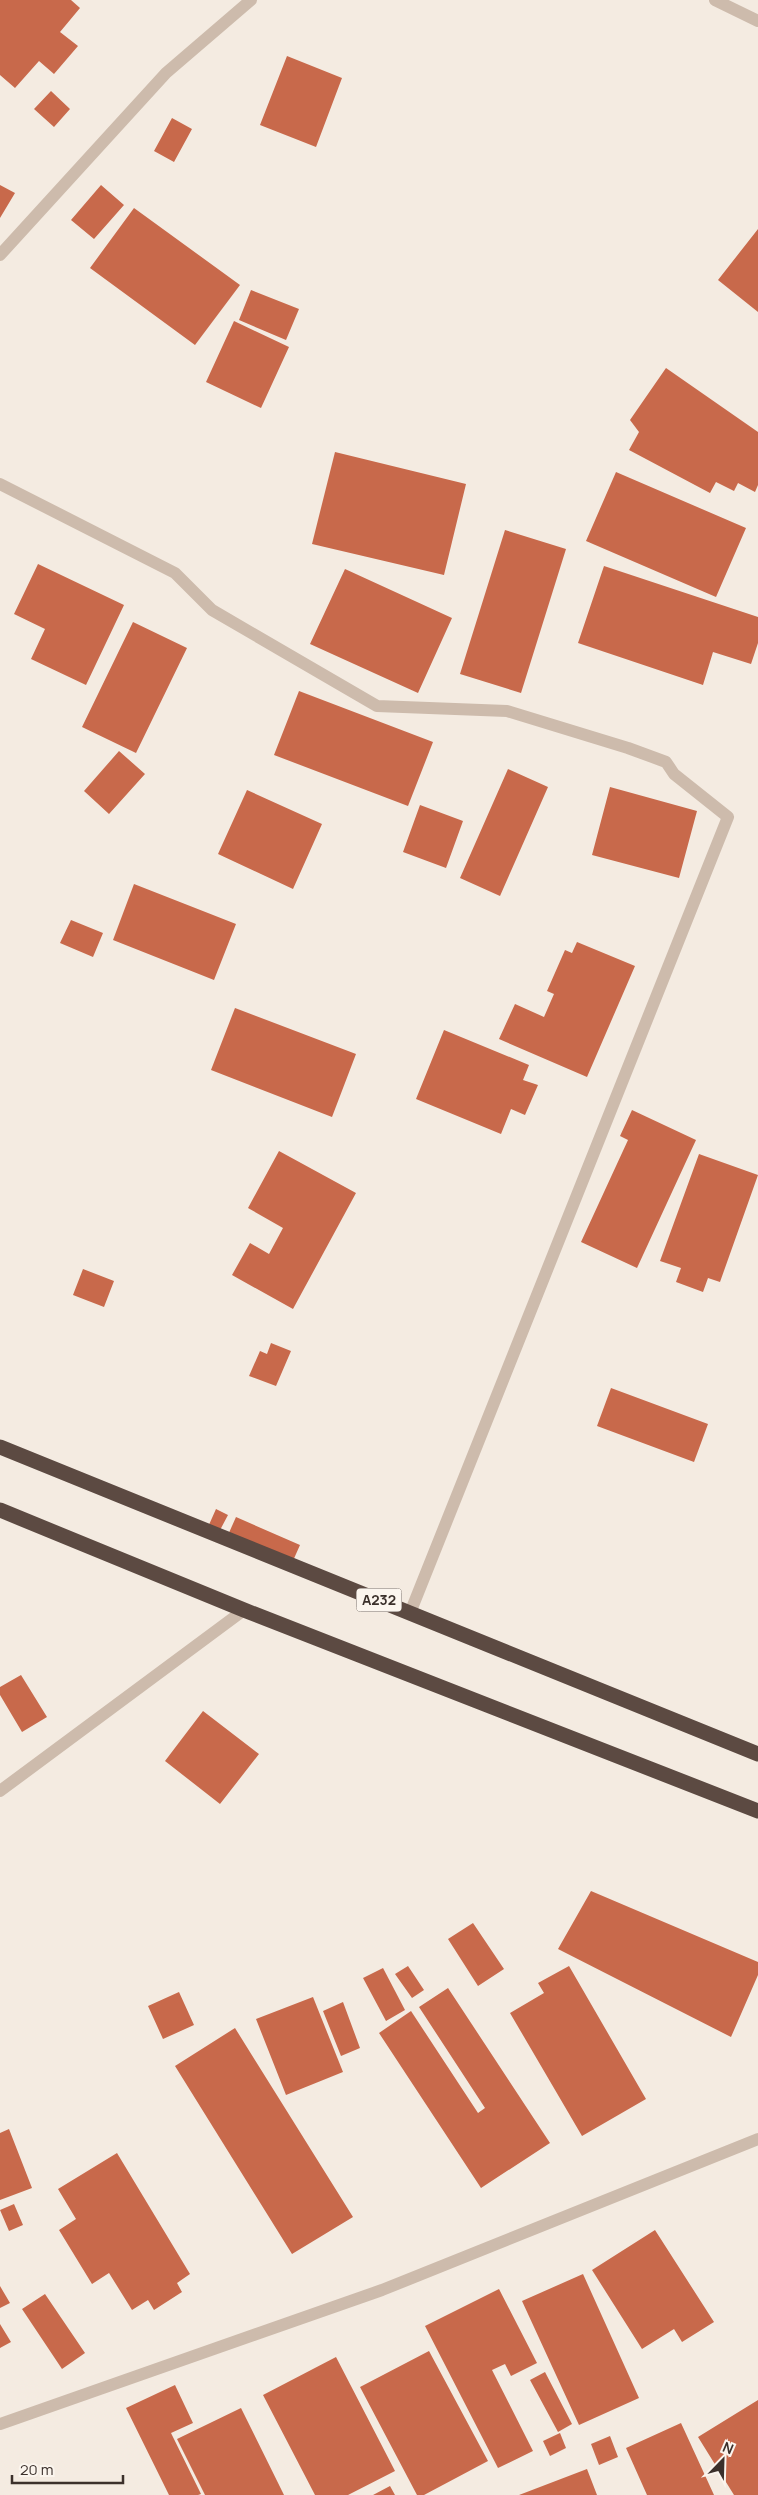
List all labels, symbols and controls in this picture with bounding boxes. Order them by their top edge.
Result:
road number: A232 [356,1588,402,1612]
north arrow [698,2435,748,2485]
text: N [720,2437,737,2458]
scale bar [12,2452,124,2484]
text: 20 m [20,2459,53,2480]

